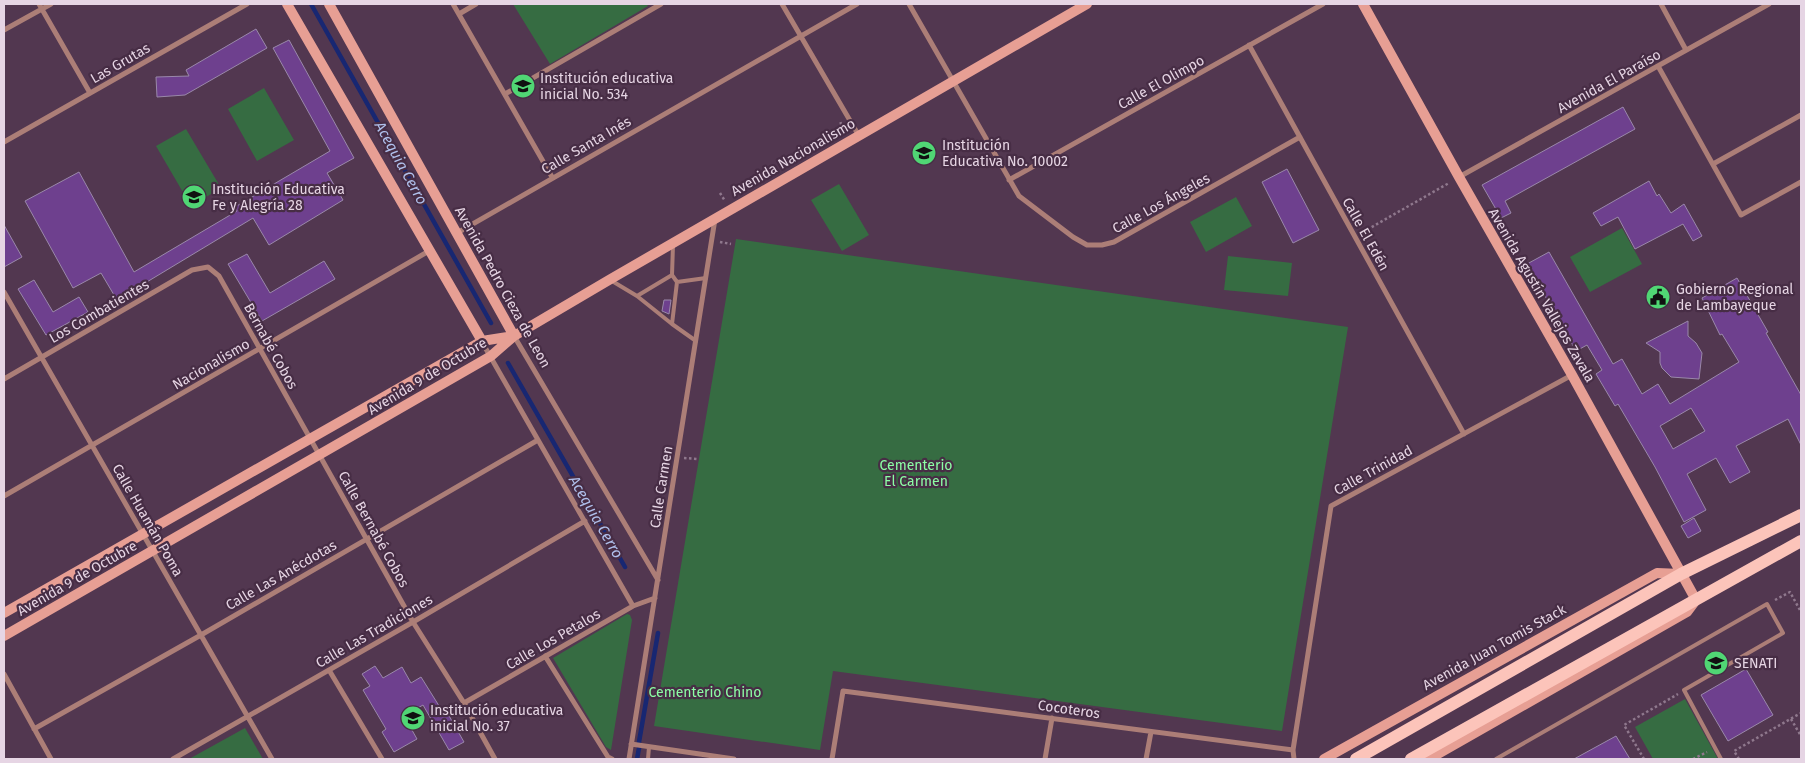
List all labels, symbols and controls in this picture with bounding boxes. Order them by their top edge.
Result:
street label: Las Grutas [87,39,153,87]
street label: Avenida El Paraíso [1555,46,1664,117]
street label: Calle El Olimpo [1115,52,1207,113]
place label: Institución educativa inicial No. 534 [540,70,673,103]
school or university icon: Institución educativa inicial No. 534 [510,73,536,99]
street label: Calle Santa Inés [538,113,635,178]
street label: Avenida Nacionalismo [728,115,858,200]
water label: Acequia Cerro [370,117,431,208]
place label: Institución Educativa No. 10002 [942,137,1068,170]
school or university icon: Institución Educativa No. 10002 [911,140,937,166]
street label: Calle Los Ángeles [1109,169,1213,237]
place label: Institución Educativa Fe y Alegría 28 [212,181,345,214]
school or university icon: Institución Educativa Fe y Alegría 28 [181,184,207,210]
street label: Calle El Edén [1338,195,1393,274]
street label: Avenida Pedro Cieza de Leon [451,204,554,371]
street label: Avenida Agustín Vallejos Zavala [1485,205,1598,385]
street label: Los Combatientes [46,276,153,347]
place label: Gobierno Regional de Lambayeque [1676,281,1793,314]
public building icon: Gobierno Regional de Lambayeque [1645,284,1671,310]
street label: Bernabé Cobos [240,300,301,393]
street label: Avenida 9 de Octubre [365,334,490,419]
street label: Nacionalismo [170,335,253,393]
street label: Calle Trinidad [1331,442,1416,499]
street label: Calle Carmen [647,445,676,529]
park label: Cementerio El Carmen [879,457,953,490]
street label: Calle Huamán Poma [108,461,187,579]
street label: Calle Bernabé Cobos [335,468,413,591]
water label: Acequia Cerro [565,472,627,561]
street label: Avenida 9 de Octubre [14,537,140,620]
street label: Calle Las Anécdotas [223,537,340,614]
street label: Calle Las Tradiciones [313,591,436,672]
street label: Avenida Juan Tomis Stack [1420,601,1570,694]
street label: Calle Los Petalos [503,605,604,673]
school or university icon: SENATI [1703,650,1729,676]
place label: SENATI [1734,655,1777,672]
park label: Cementerio Chino [649,684,761,701]
street label: Cocoteros [1037,697,1102,722]
place label: Institución educativa inicial No. 37 [430,702,563,735]
school or university icon: Institución educativa inicial No. 37 [400,705,426,731]

